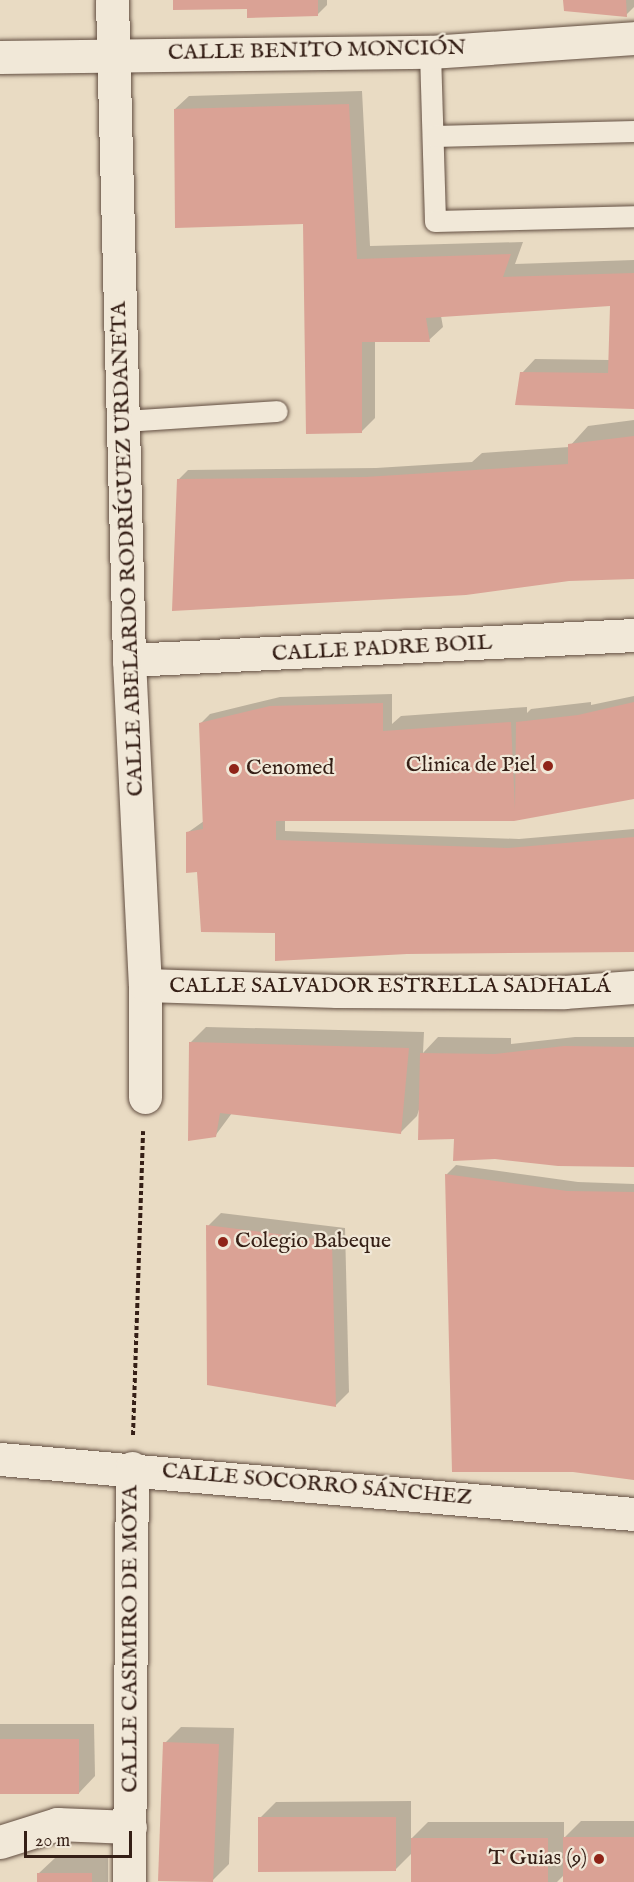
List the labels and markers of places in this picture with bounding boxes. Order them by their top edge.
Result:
place label: Clinica de Piel [406,753,536,779]
place label: Cenomed [246,756,334,782]
marker: Clinica de Piel [541,759,555,773]
marker: Cenomed [227,762,241,776]
place label: Colegio Babeque [235,1229,391,1255]
marker: Colegio Babeque [216,1235,230,1249]
place label: T Guias (9) [489,1846,587,1872]
marker: T Guias (9) [592,1852,606,1866]

